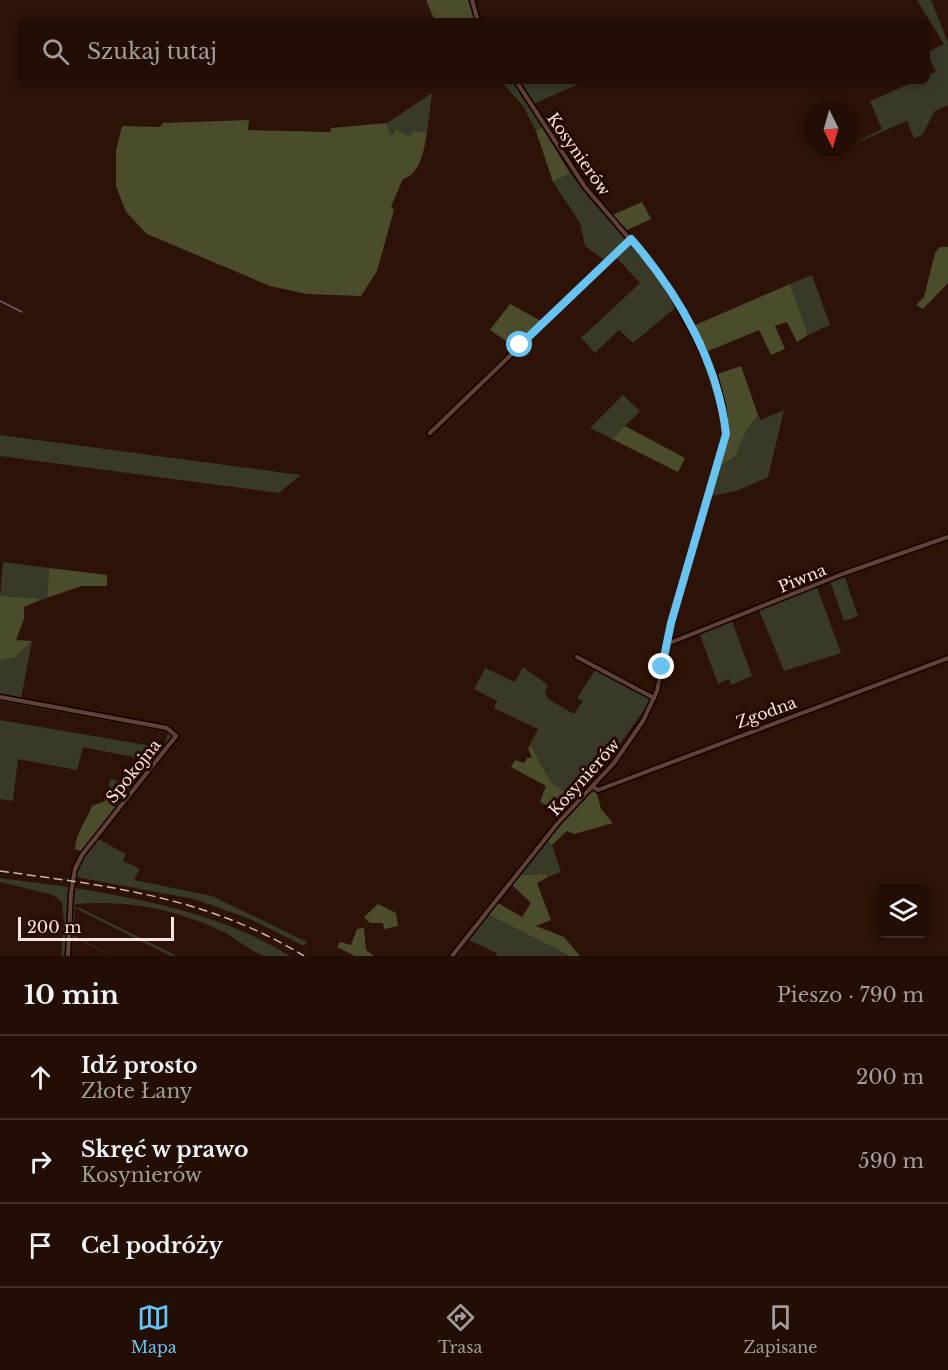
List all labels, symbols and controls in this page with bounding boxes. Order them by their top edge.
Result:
search box [18,18,930,84]
icon: search [39,35,72,68]
text: Szukaj tutaj [87,38,217,65]
north arrow [804,102,858,156]
street label: Kosynierów [543,109,615,200]
route start [506,331,532,357]
street label: Piwna [775,559,829,597]
route end [648,653,674,679]
street label: Zgodna [733,692,799,732]
street label: Kosynierów [544,734,624,820]
street label: Spokojna [101,735,165,807]
map controls [876,884,930,938]
button: layers [876,884,930,938]
scale bar [18,914,174,942]
text: 200 m [27,917,81,937]
text: 10 min [24,979,119,1011]
text: Pieszo · 790 m [777,983,924,1007]
text: Idź prosto [81,1052,197,1079]
icon: ahead [24,1061,57,1094]
text: 200 m [856,1065,924,1089]
text: Złote Łany [81,1079,193,1103]
text: Skręć w prawo [81,1136,248,1163]
icon: right [24,1145,57,1178]
text: 590 m [858,1149,924,1173]
text: Kosynierów [81,1163,202,1187]
icon: arrive [24,1229,57,1262]
text: Cel podróży [81,1232,223,1259]
tab: Mapa [131,1301,177,1357]
tab: Trasa [438,1301,482,1357]
tab: Zapisane [744,1301,817,1357]

